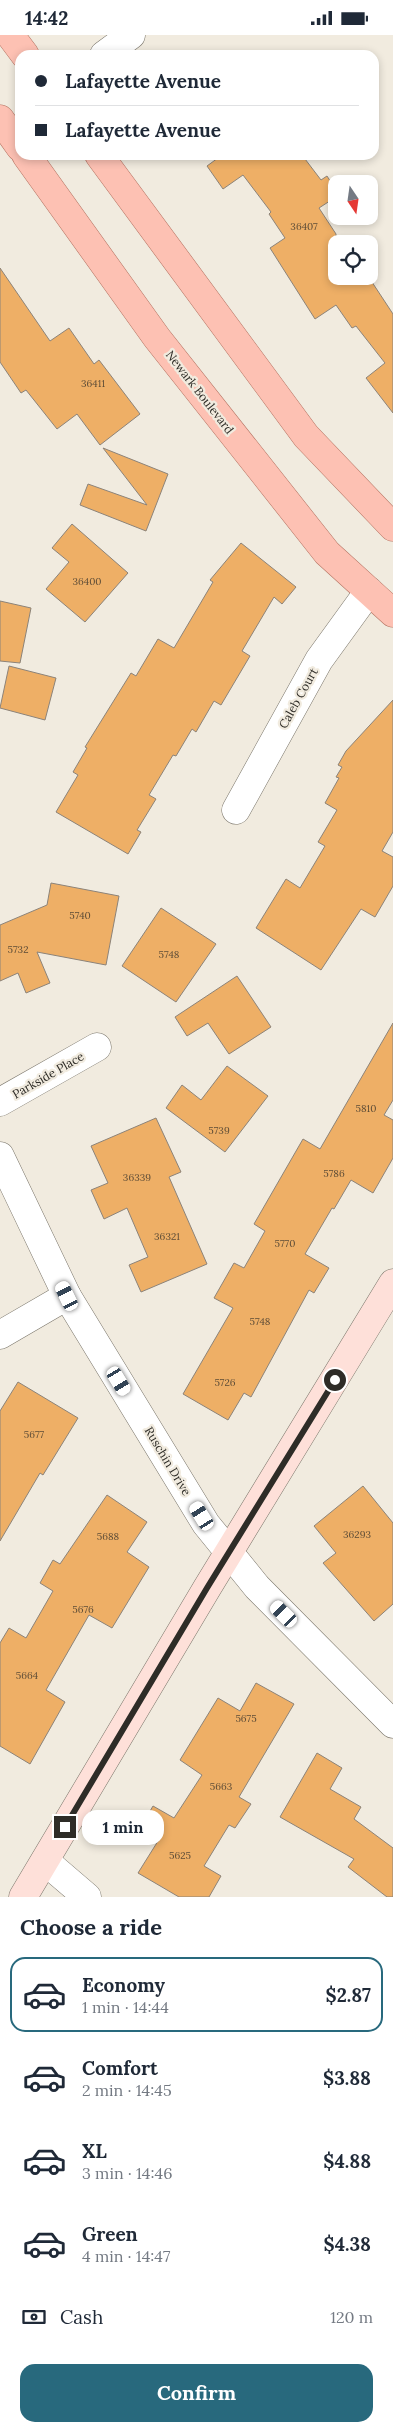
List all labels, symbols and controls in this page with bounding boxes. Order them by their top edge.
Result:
text: 14:42 [25,6,68,30]
text: Lafayette Avenue [65,69,221,93]
text: Lafayette Avenue [65,118,221,142]
north arrow [328,175,378,225]
map controls [328,175,378,285]
house number: 36407 [290,220,318,233]
button: locate [328,235,378,285]
street label: Newark Boulevard [163,347,237,437]
house number: 36411 [81,377,105,390]
house number: 36400 [72,575,102,588]
street label: Caleb Court [275,665,321,731]
house number: 5740 [69,909,91,922]
house number: 5732 [8,943,29,956]
house number: 5748 [159,948,180,961]
street label: Parkside Place [10,1048,87,1102]
house number: 5810 [356,1102,376,1115]
house number: 5739 [208,1124,230,1137]
house number: 5786 [323,1167,345,1180]
house number: 36339 [123,1171,151,1184]
house number: 36321 [154,1230,180,1243]
house number: 5770 [275,1237,295,1250]
car [53,1279,80,1313]
house number: 5748 [250,1315,271,1328]
car [104,1364,133,1398]
route start [324,1369,346,1391]
house number: 5726 [214,1376,236,1389]
street label: Ruschin Drive [142,1424,195,1499]
house number: 5677 [24,1428,45,1441]
car [187,1499,216,1533]
house number: 36293 [343,1528,371,1541]
house number: 5688 [97,1530,120,1543]
car [268,1598,299,1630]
house number: 5676 [72,1603,94,1616]
house number: 5664 [16,1669,39,1682]
house number: 5675 [235,1712,257,1725]
house number: 5663 [210,1780,233,1793]
callout: 1 min [82,1809,165,1845]
route end [54,1816,76,1838]
text: 1 min [103,1817,143,1837]
house number: 5625 [169,1849,191,1862]
text: Choose a ride [20,1913,162,1941]
icon: car [22,1972,67,2017]
text: Economy [82,1973,165,1997]
text: $2.87 [325,1983,371,2007]
text: 1 min · 14:44 [82,1997,169,2017]
icon: car [22,2055,67,2100]
text: Comfort [82,2056,158,2080]
text: $3.88 [323,2066,371,2090]
text: 2 min · 14:45 [82,2080,172,2100]
icon: car [22,2138,67,2183]
text: XL [82,2139,107,2163]
text: $4.88 [323,2149,371,2173]
text: 3 min · 14:46 [82,2163,172,2183]
icon: car [22,2221,67,2266]
text: Green [82,2222,138,2246]
text: $4.38 [323,2232,371,2256]
text: 4 min · 14:47 [82,2246,170,2266]
icon: cash [20,2303,48,2331]
text: Cash [60,2305,103,2329]
text: 120 m [330,2307,373,2327]
button: Confirm [20,2364,373,2422]

